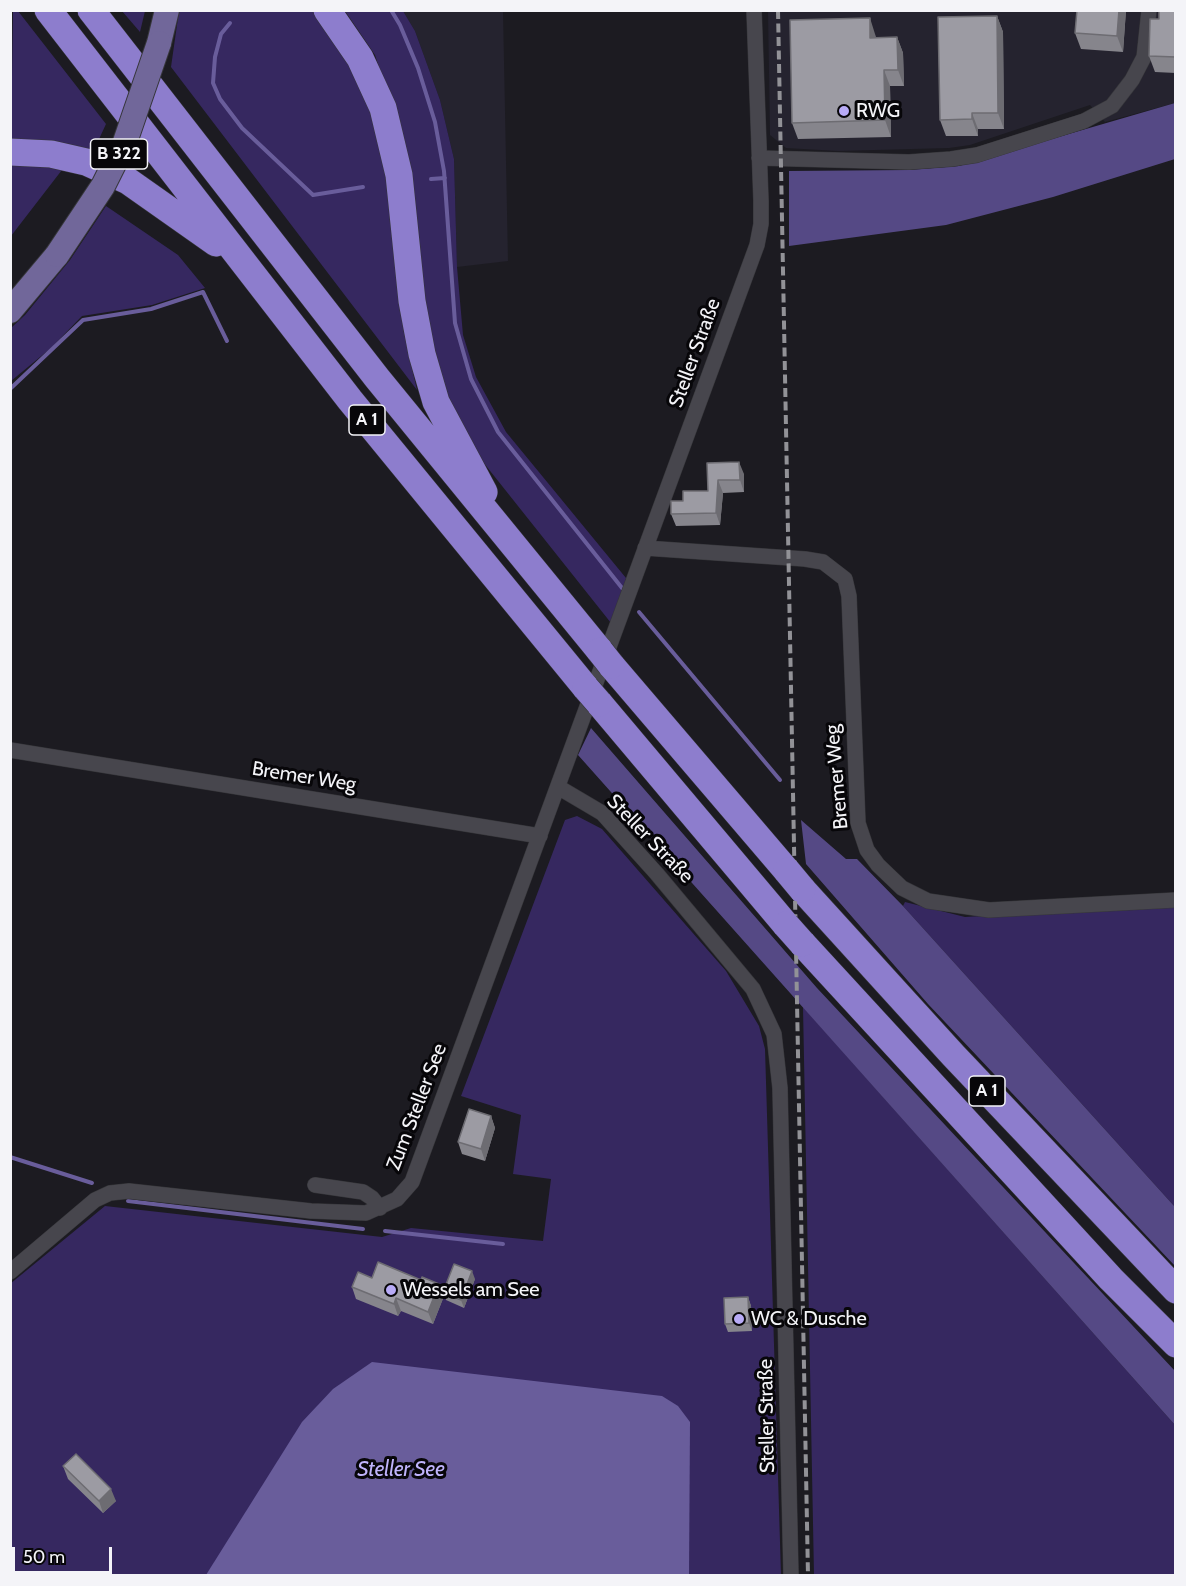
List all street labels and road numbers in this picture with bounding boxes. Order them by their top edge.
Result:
road number: B 322 [90,139,148,169]
street label: Steller Straße [664,295,726,411]
road number: A 1 [349,405,385,435]
street label: Bremer Weg [820,724,854,830]
street label: Bremer Weg [250,757,358,797]
street label: Steller Straße [602,790,698,888]
street label: Zum Steller See [382,1040,452,1174]
road number: A 1 [969,1076,1005,1106]
street label: Steller Straße [754,1359,780,1473]

